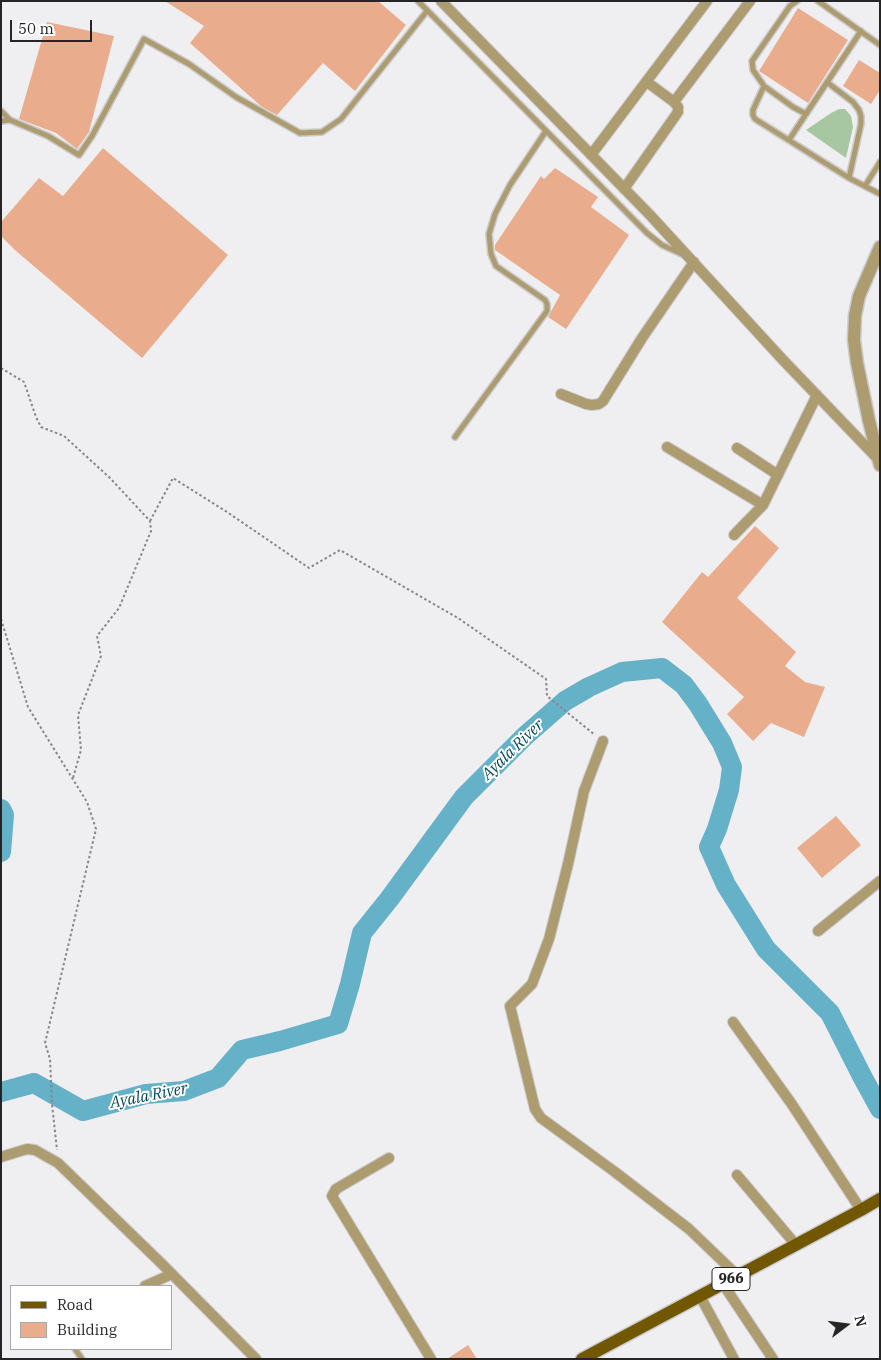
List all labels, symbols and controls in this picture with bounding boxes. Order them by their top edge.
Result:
scale bar [12,10,95,42]
text: 50 m [18,19,54,38]
water label: Ayala River [478,716,548,784]
water label: Ayala River [109,1079,189,1113]
road number: 966 [712,1268,750,1290]
legend [10,1285,172,1350]
text: Road [57,1295,93,1314]
north arrow [821,1300,871,1350]
text: N [850,1313,871,1329]
text: Building [57,1320,117,1339]

